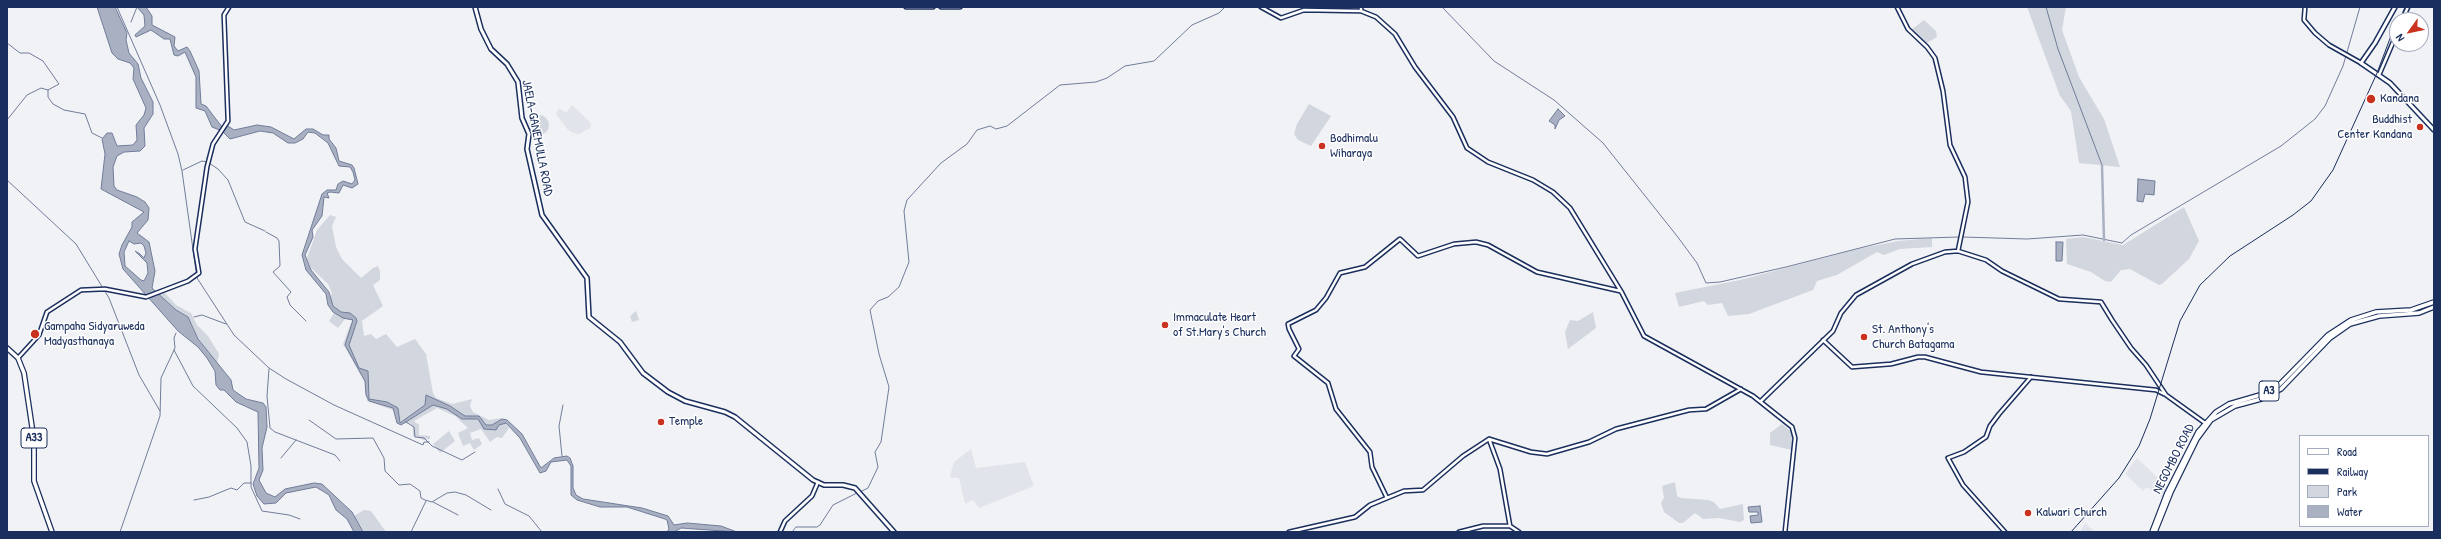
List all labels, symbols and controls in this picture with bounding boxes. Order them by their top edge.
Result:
north arrow [2389,12,2429,52]
text: N [2392,32,2407,44]
street label: JAELA-GANEMULLA ROAD [518,79,556,197]
place label: Kandana [2380,91,2419,107]
marker: Kandana [2365,93,2377,105]
place label: Buddhist Center Kandana [2337,112,2412,143]
marker: Buddhist Center Kandana [2415,122,2425,132]
place label: Bodhimalu Wiharaya [1330,131,1378,162]
marker: Bodhimalu Wiharaya [1317,141,1327,151]
place label: Immaculate Heart of St.Mary's Church [1173,310,1266,341]
place label: Gampaha Sidyaruweda Madyasthanaya [44,319,144,350]
marker: Immaculate Heart of St.Mary's Church [1160,320,1170,330]
place label: St. Anthony's Church Batagama [1872,322,1954,353]
marker: Gampaha Sidyaruweda Madyasthanaya [29,328,41,340]
marker: St. Anthony's Church Batagama [1859,332,1869,342]
road number: A3 [2259,381,2279,401]
place label: Temple [669,414,703,430]
marker: Temple [656,417,666,427]
street label: NEGOMBO ROAD [2150,421,2198,497]
road number: A33 [21,428,47,448]
legend [2299,435,2429,527]
text: Road [2337,443,2357,460]
text: Railway [2337,463,2368,480]
text: Park [2337,483,2357,500]
text: Water [2337,503,2363,520]
place label: Kalwari Church [2036,505,2107,521]
marker: Kalwari Church [2023,508,2033,518]

